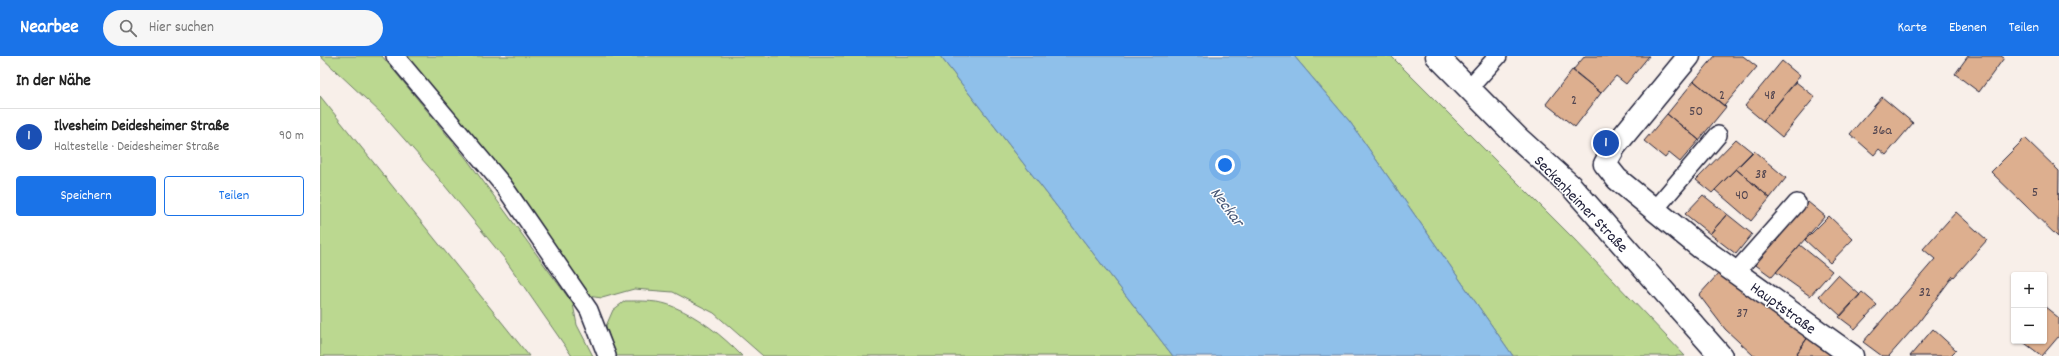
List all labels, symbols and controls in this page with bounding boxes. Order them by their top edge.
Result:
search box [103,10,383,46]
text: Nearbee [20,15,79,42]
icon: search [117,17,139,39]
text: Hier suchen [149,17,214,39]
text: Karte [1897,18,1927,38]
text: Ebenen [1949,18,1987,38]
text: Teilen [2009,18,2039,38]
text: In der Nähe [16,70,91,94]
house number: 2 [1719,86,1725,106]
house number: 48 [1764,86,1776,106]
house number: 2 [1571,91,1577,111]
house number: 50 [1689,102,1703,122]
text: Ilvesheim Deidesheimer Straße [54,116,229,138]
house number: 36a [1872,121,1892,141]
text: 1 [28,127,30,146]
text: 90 m [279,127,304,146]
pin: 1 [1593,128,1619,158]
text: Haltestelle · Deidesheimer Straße [54,138,219,157]
street label: Seckenheimer Straße [1528,151,1633,259]
your location [1215,155,1235,175]
house number: 38 [1755,165,1767,185]
button: Speichern [16,176,156,216]
button: Teilen [164,176,304,216]
water label: Neckar [1203,183,1249,234]
house number: 5 [2032,183,2038,203]
house number: 40 [1735,186,1749,206]
map controls [2011,272,2047,344]
button: + [2011,272,2047,308]
street label: Hauptstraße [1745,277,1820,341]
house number: 32 [1919,283,1931,303]
house number: 37 [1736,304,1748,324]
button: − [2011,308,2047,344]

